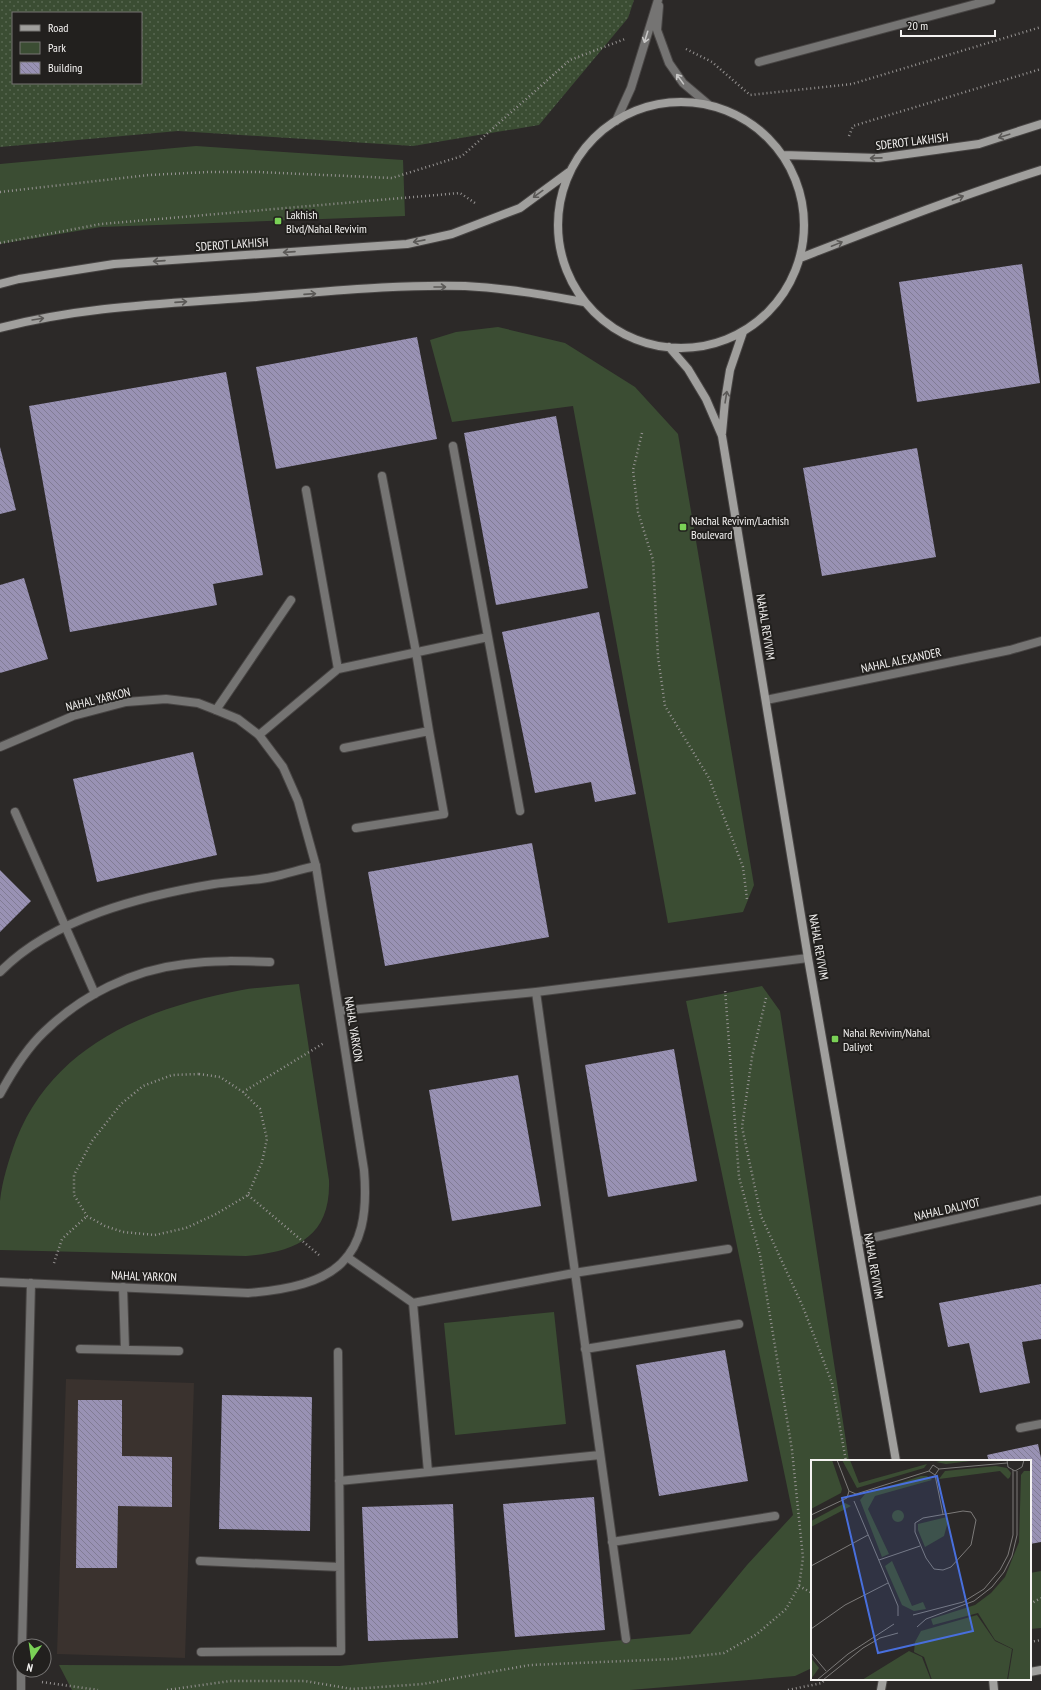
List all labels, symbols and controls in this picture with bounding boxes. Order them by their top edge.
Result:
legend [12,12,142,84]
scale bar [901,12,995,38]
text: 20 m [907,18,928,33]
text: Road [48,20,68,35]
one-way arrow [642,30,649,43]
text: Park [48,40,66,55]
text: Building [48,60,83,75]
one-way arrow [676,73,684,84]
street label: SDEROT LAKHISH [875,129,949,153]
one-way arrow [998,133,1011,140]
one-way arrow [870,154,883,162]
one-way arrow [533,190,544,198]
one-way arrow [952,193,964,201]
place label: Lakhish Blvd/Nahal Revivim [286,207,367,236]
marker: Lakhish Blvd/Nahal Revivim [273,216,283,226]
street label: SDEROT LAKHISH [195,234,269,254]
one-way arrow [412,237,425,245]
one-way arrow [830,240,842,247]
one-way arrow [283,248,296,255]
one-way arrow [153,257,166,264]
one-way arrow [433,283,446,291]
one-way arrow [303,290,316,297]
one-way arrow [174,299,187,306]
one-way arrow [31,315,44,323]
one-way arrow [722,391,730,404]
place label: Nachal Revivim/Lachish Boulevard [691,513,789,542]
marker: Nachal Revivim/Lachish Boulevard [678,522,688,532]
street label: NAHAL REVIVIM [753,593,779,661]
street label: NAHAL ALEXANDER [859,644,943,676]
street label: NAHAL YARKON [64,684,132,714]
street label: NAHAL REVIVIM [806,913,832,981]
street label: NAHAL YARKON [341,995,367,1063]
place label: Nahal Revivim/Nahal Daliyot [843,1025,930,1054]
marker: Nahal Revivim/Nahal Daliyot [830,1034,840,1044]
street label: NAHAL DALIYOT [912,1194,982,1224]
street label: NAHAL REVIVIM [861,1232,887,1300]
street label: NAHAL YARKON [111,1267,177,1285]
inset map [811,1460,1031,1680]
north arrow [12,1638,52,1678]
text: N [25,1660,34,1675]

